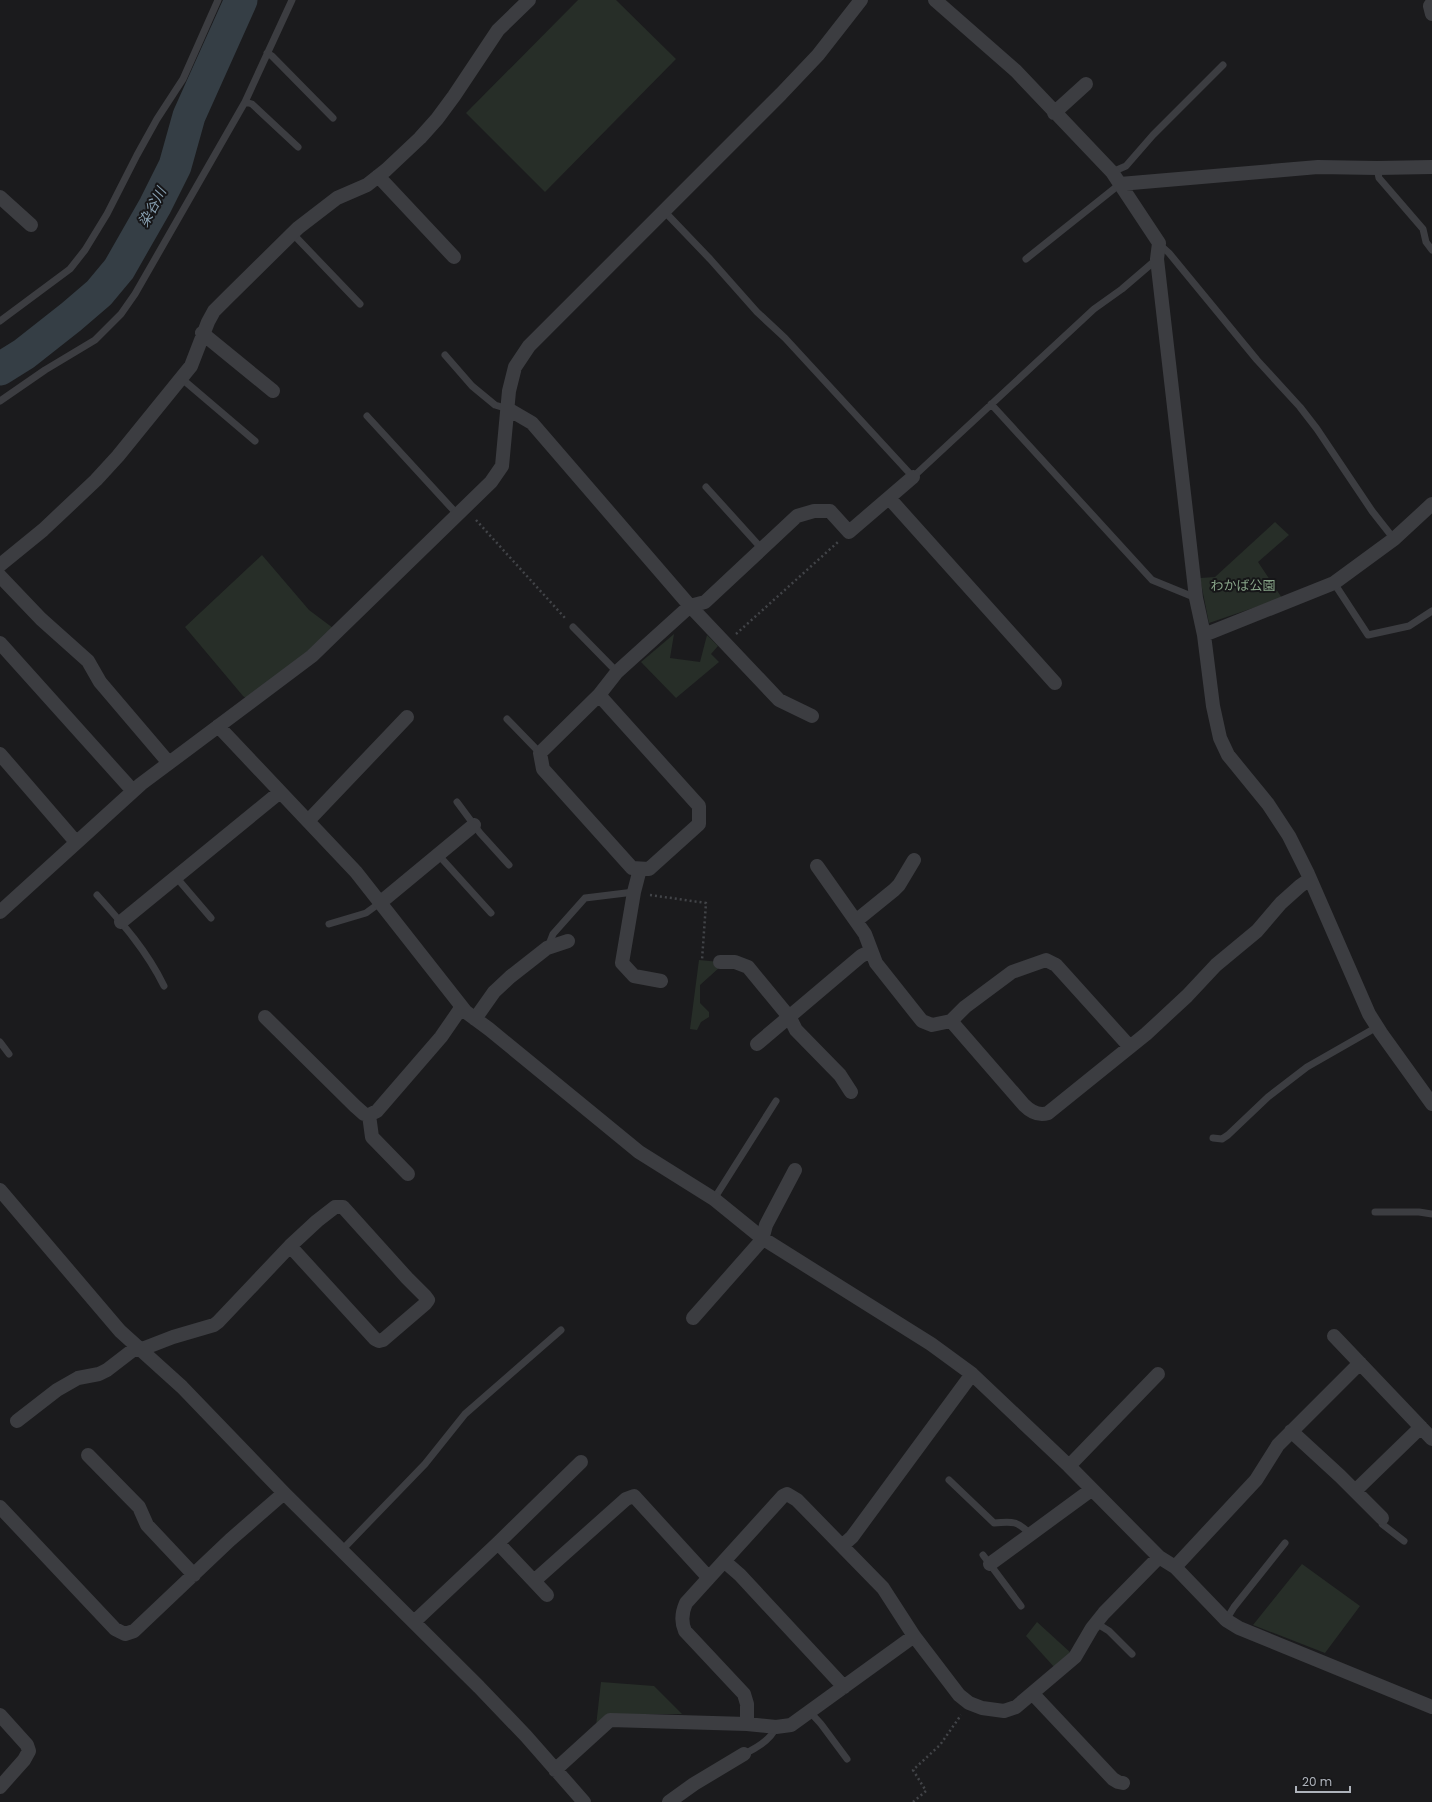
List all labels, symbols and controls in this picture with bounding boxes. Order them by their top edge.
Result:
water label: 染谷川 [133,182,172,230]
park label: わかば公園 [1210,576,1276,595]
scale bar [1296,1768,1350,1794]
text: 20 m [1302,1773,1332,1790]

